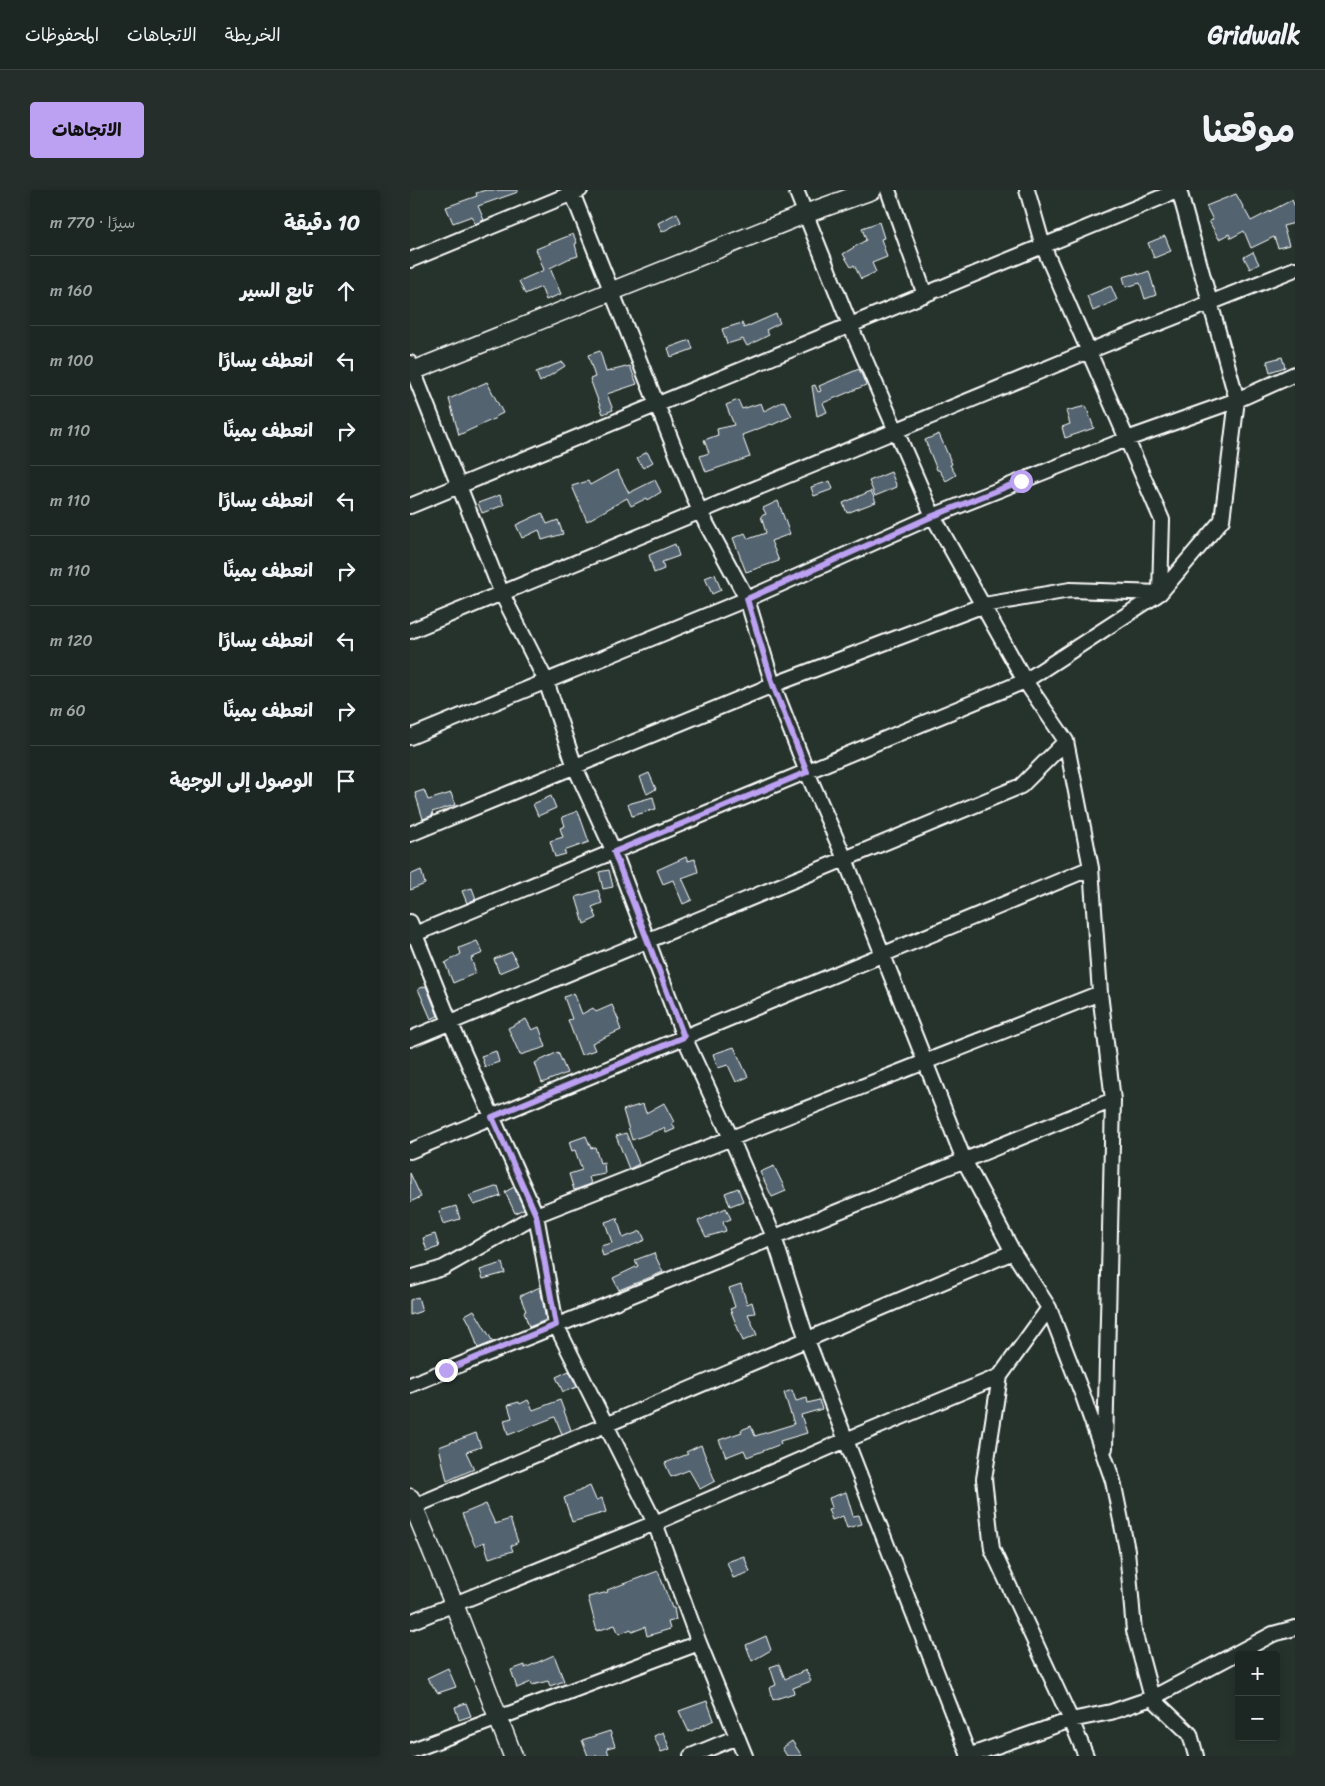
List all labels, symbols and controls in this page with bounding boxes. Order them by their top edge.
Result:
text: Gridwalk [1208,14,1300,56]
text: المحفوظات [25,19,99,51]
text: الاتجاهات [127,19,197,51]
text: الخريطة [225,19,281,51]
text: موقعنا [1202,99,1295,161]
button: الاتجاهات [30,102,144,158]
text: 10 دقيقة [284,204,360,242]
text: سيرًا · 770 m [50,208,135,237]
text: تابع السير [240,274,313,307]
text: 160 m [50,276,93,305]
icon: ahead [332,277,360,305]
text: انعطف يسارًا [218,344,313,377]
text: 100 m [50,346,94,375]
icon: left [332,347,360,375]
text: انعطف يمينًا [223,414,313,447]
text: 110 m [50,416,90,445]
icon: right [332,417,360,445]
route start [1010,470,1033,493]
text: انعطف يسارًا [218,484,313,517]
text: 110 m [50,486,90,515]
icon: left [332,487,360,515]
text: انعطف يمينًا [223,554,313,587]
text: 110 m [50,556,90,585]
icon: right [332,557,360,585]
text: انعطف يسارًا [218,624,313,657]
text: 120 m [50,626,93,655]
icon: left [332,627,360,655]
text: انعطف يمينًا [223,694,313,727]
text: 60 m [50,696,86,725]
icon: right [332,697,360,725]
text: الوصول إلى الوجهة [170,764,313,797]
icon: arrive [332,767,360,795]
route end [435,1359,458,1382]
map controls [1235,1651,1280,1741]
button: + [1235,1651,1280,1696]
button: − [1235,1696,1280,1741]

